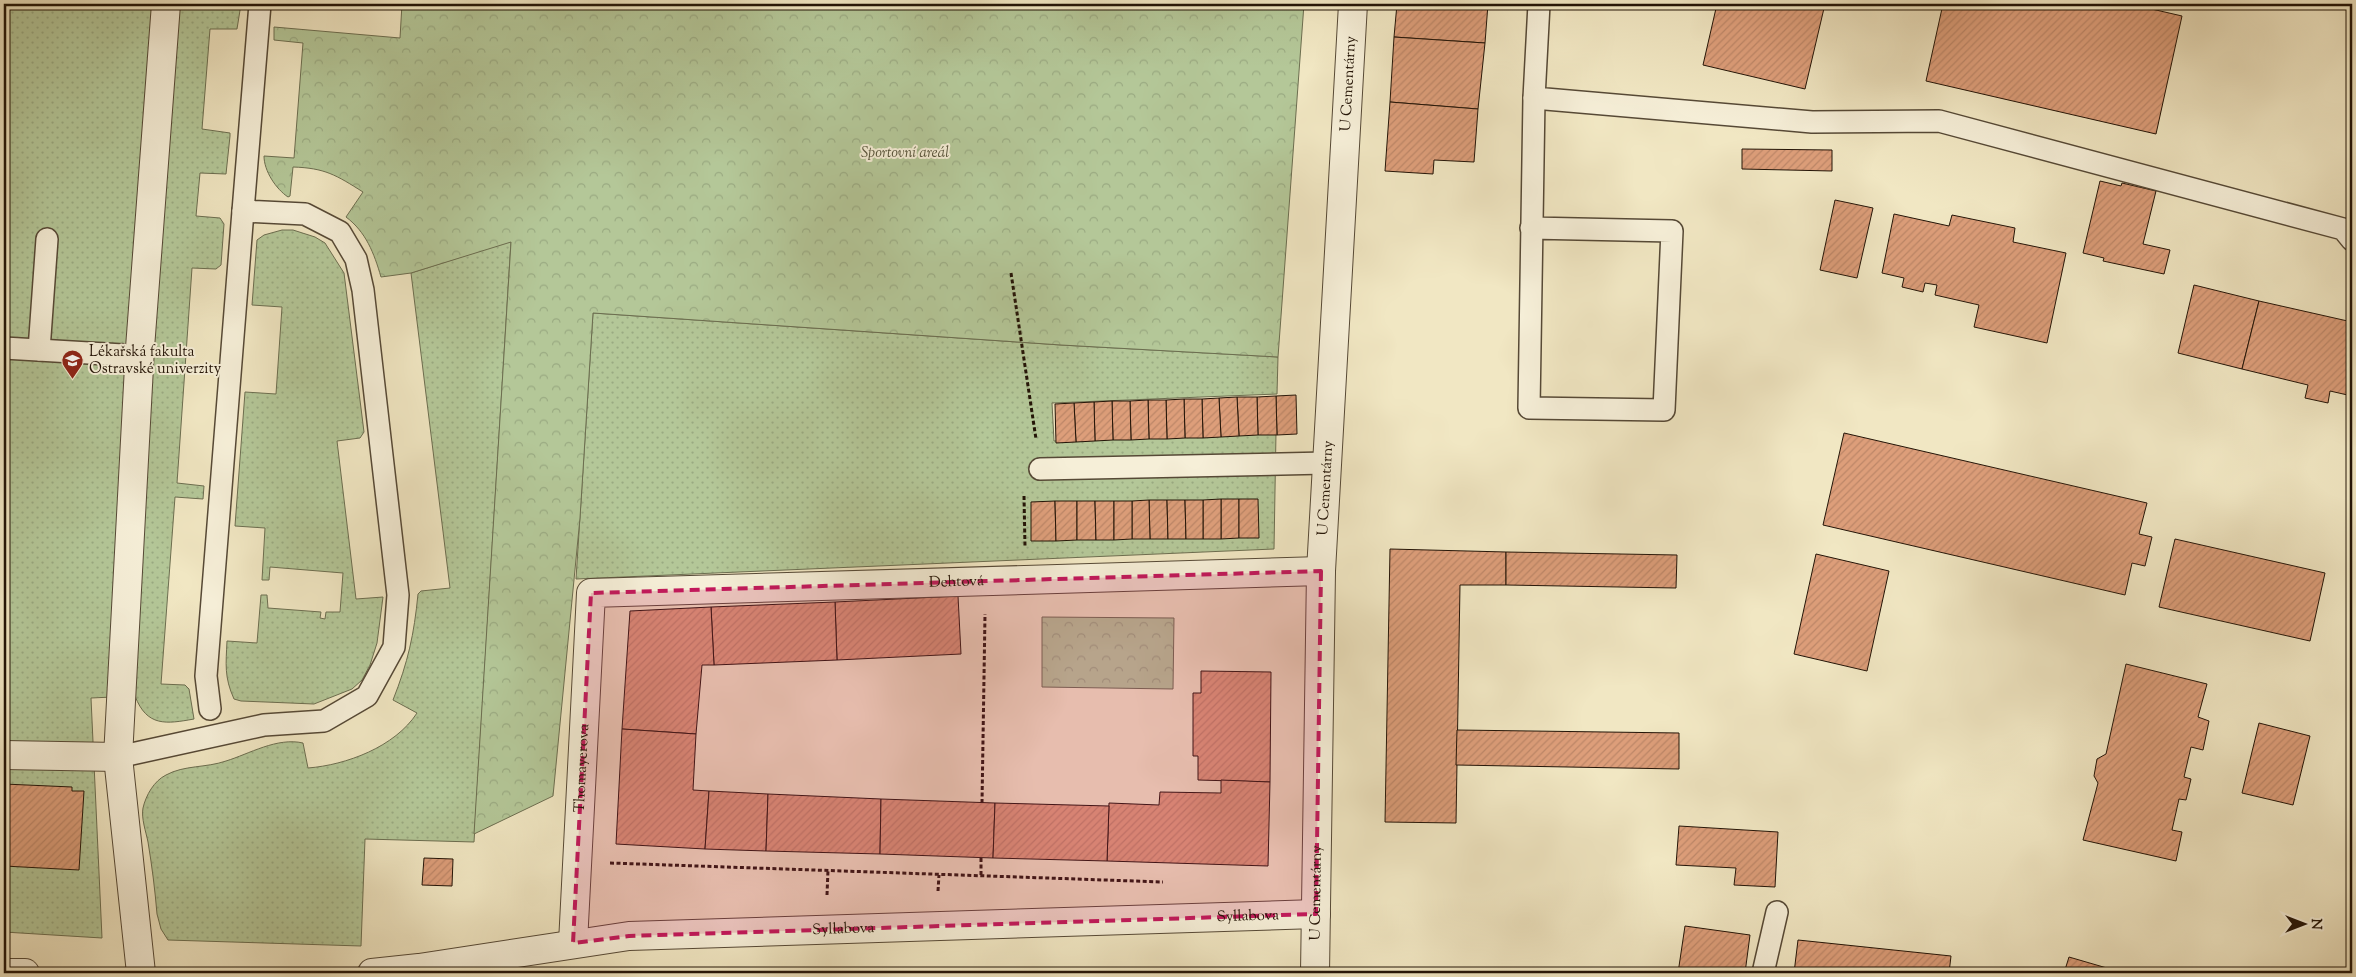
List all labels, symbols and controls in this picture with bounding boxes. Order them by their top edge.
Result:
street label: U Cementárny [1335,35,1362,132]
park label: Sportovní areál [861,143,949,164]
place label: Lékařská fakulta Ostravské univerzity [89,342,222,380]
school or university icon: Lékařská fakulta Ostravské univerzity [61,349,85,380]
street label: U Cementárny [1313,439,1339,536]
street label: Dehtová [928,571,984,593]
street label: Thomayerova [569,723,595,813]
street label: U Cementárny [1305,845,1327,941]
north arrow [2278,900,2328,950]
street label: Syllabova [1217,905,1280,928]
street label: Syllabova [812,918,875,941]
text: N [2305,918,2325,930]

